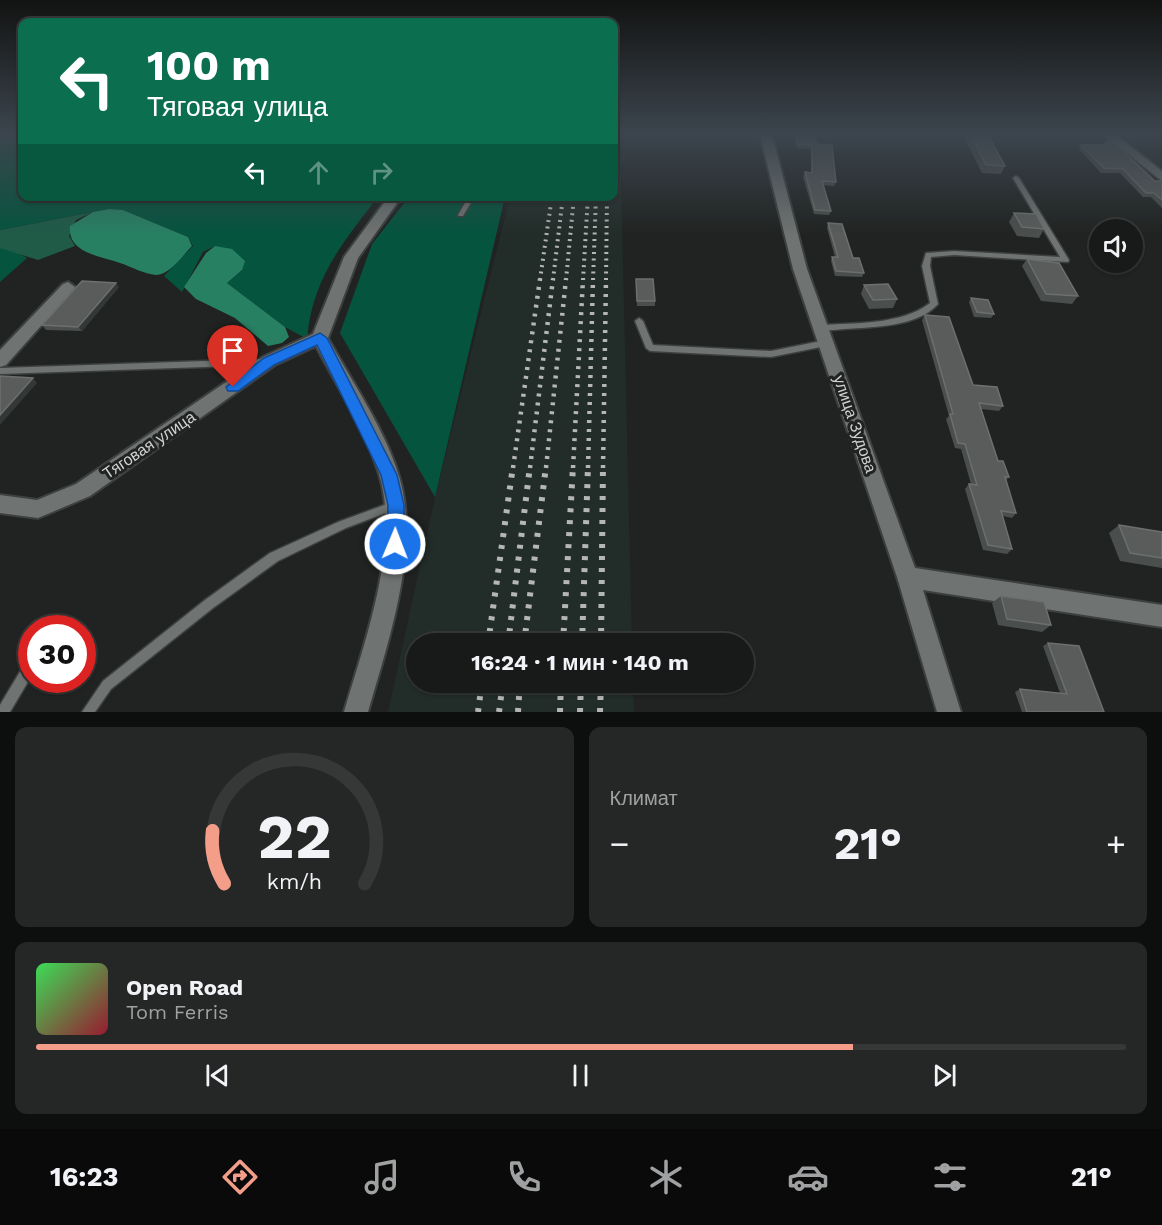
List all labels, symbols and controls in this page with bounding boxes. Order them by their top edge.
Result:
text: 100 m [147,41,271,90]
icon: left [48,42,126,120]
text: Тяговая улица [147,91,328,123]
icon: left [239,156,272,189]
icon: ahead [302,156,335,189]
icon: right [365,156,398,189]
map controls [1089,219,1143,273]
button: sound [1089,219,1143,273]
pin [207,325,258,387]
icon: arrive [216,334,249,367]
street label: улица Зудова [829,373,881,475]
street label: Тяговая улица [99,407,199,483]
position arrow [363,512,427,576]
speed limit sign: 30 [18,615,96,693]
text: 16:24 · 1 мин · 140 m [471,650,689,675]
text: Климат [610,786,678,810]
text: 22 [257,800,331,873]
text: 21° [834,817,902,870]
text: − [610,824,629,863]
text: + [1106,824,1126,863]
text: km/h [267,869,322,894]
text: Open Road [126,975,243,1000]
text: Tom Ferris [126,1000,229,1024]
icon: previous [201,1059,234,1092]
icon: pause [564,1059,597,1092]
icon: next [928,1059,961,1092]
icon: directions [219,1156,261,1198]
icon: music [361,1156,403,1198]
icon: phone [503,1156,545,1198]
icon: climate [645,1156,687,1198]
icon: car [787,1156,829,1198]
icon: filters [929,1156,971,1198]
text: 16:23 [50,1161,119,1193]
text: 21° [1071,1161,1112,1193]

